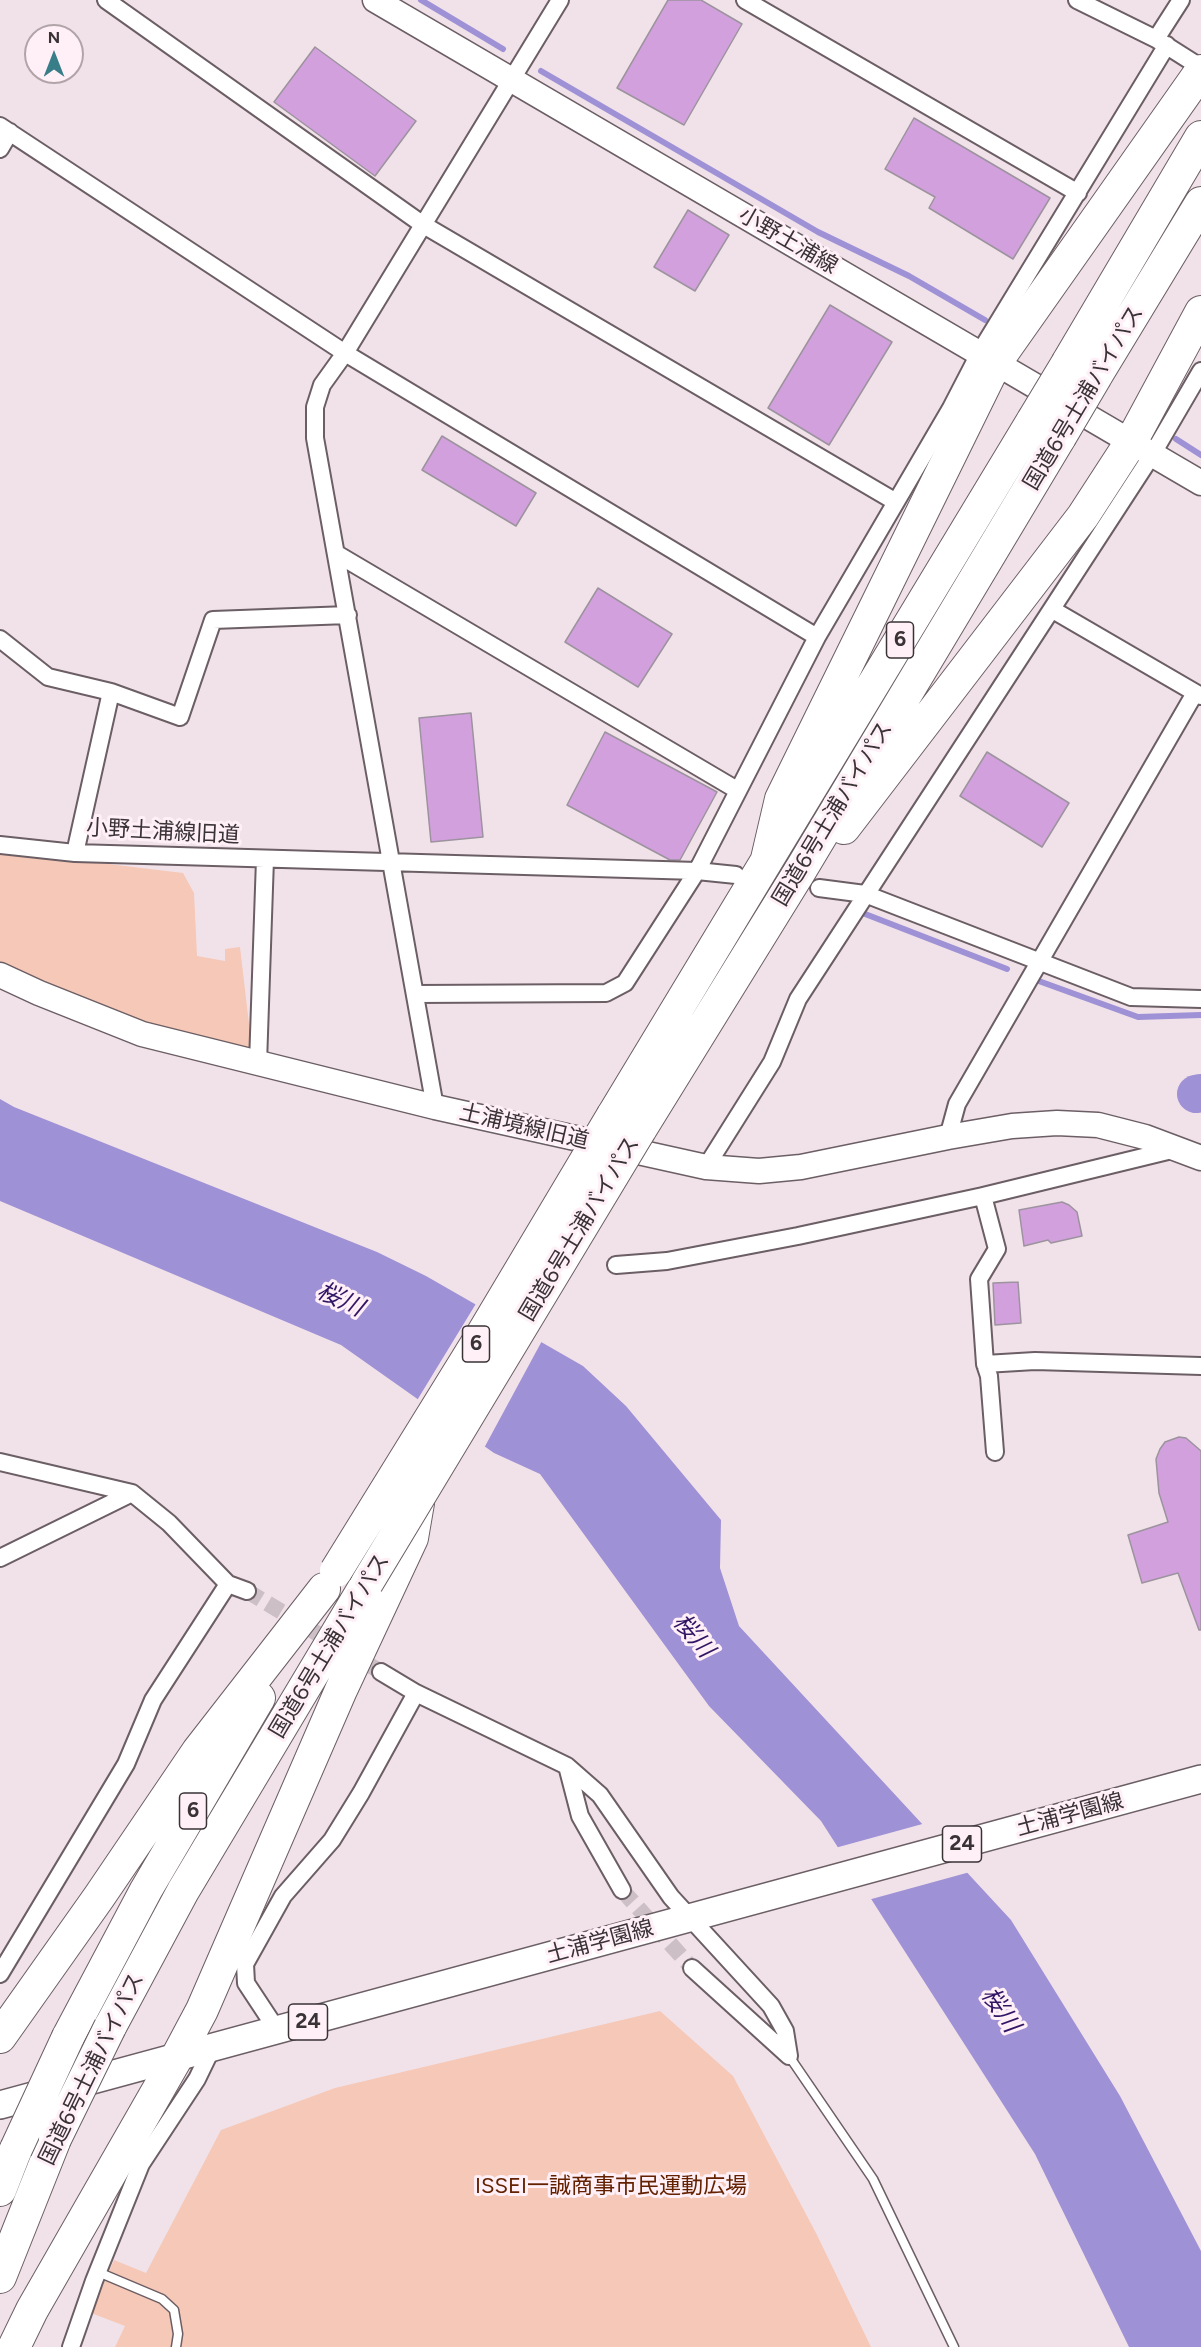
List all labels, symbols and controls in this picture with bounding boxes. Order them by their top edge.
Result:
north arrow [24,24,84,84]
text: N [48,28,60,47]
street label: 小野土浦線 [734,202,842,280]
street label: 国道6号土浦バイパス [1018,301,1150,495]
road number: 6 [886,622,914,658]
street label: 国道6号土浦バイパス [767,717,899,911]
street label: 小野土浦線旧道 [85,815,241,849]
street label: 土浦境線旧道 [457,1099,591,1155]
street label: 国道6号土浦バイパス [514,1132,646,1326]
water label: 桜川 [312,1277,368,1323]
road number: 6 [462,1326,490,1362]
street label: 国道6号土浦バイパス [264,1549,396,1743]
water label: 桜川 [667,1608,719,1664]
street label: 土浦学園線 [1013,1788,1127,1842]
road number: 6 [180,1793,206,1829]
road number: 24 [942,1826,982,1862]
street label: 土浦学園線 [543,1915,657,1969]
street label: 国道6号土浦バイパス [34,1969,150,2169]
water label: 桜川 [975,1982,1025,2038]
road number: 24 [288,2004,328,2040]
park label: ISSEI一誠商事市民運動広場 [475,2174,747,2200]

